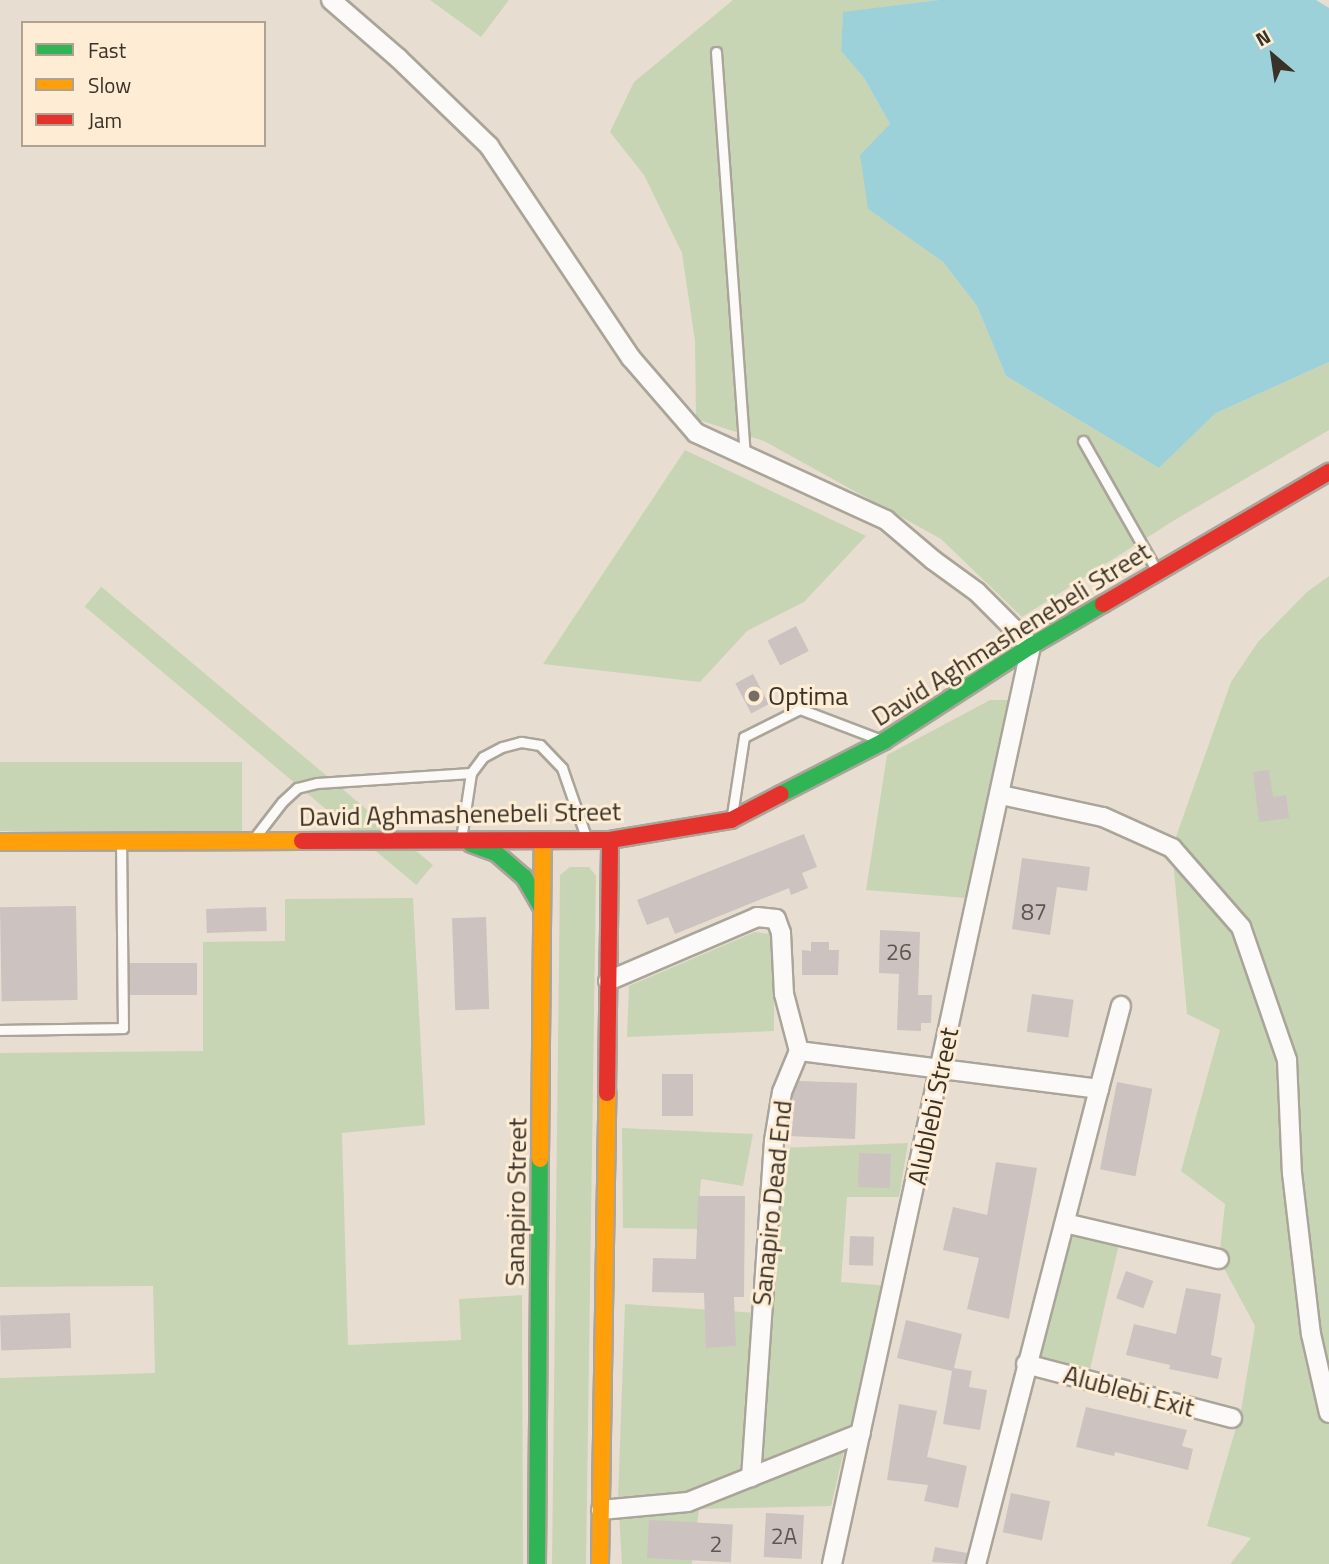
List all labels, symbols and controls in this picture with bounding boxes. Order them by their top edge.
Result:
legend [21,21,266,147]
north arrow [1238,21,1308,91]
text: N [1250,21,1275,53]
text: Fast [88,34,126,66]
text: Slow [88,69,131,101]
text: Jam [88,104,122,136]
street label: David Aghmashenebeli Street [866,535,1156,733]
place label: Optima [768,680,848,712]
marker: Optima [746,688,762,704]
street label: David Aghmashenebeli Street [299,796,621,832]
house number: 87 [1021,898,1047,926]
house number: 26 [886,938,912,966]
street label: Alublebi Street [901,1024,965,1188]
street label: Sanapiro Dead End [746,1099,798,1307]
street label: Sanapiro Street [499,1117,533,1287]
street label: Alublebi Exit [1060,1359,1198,1423]
house number: 2A [771,1522,797,1550]
house number: 2 [710,1530,722,1558]

